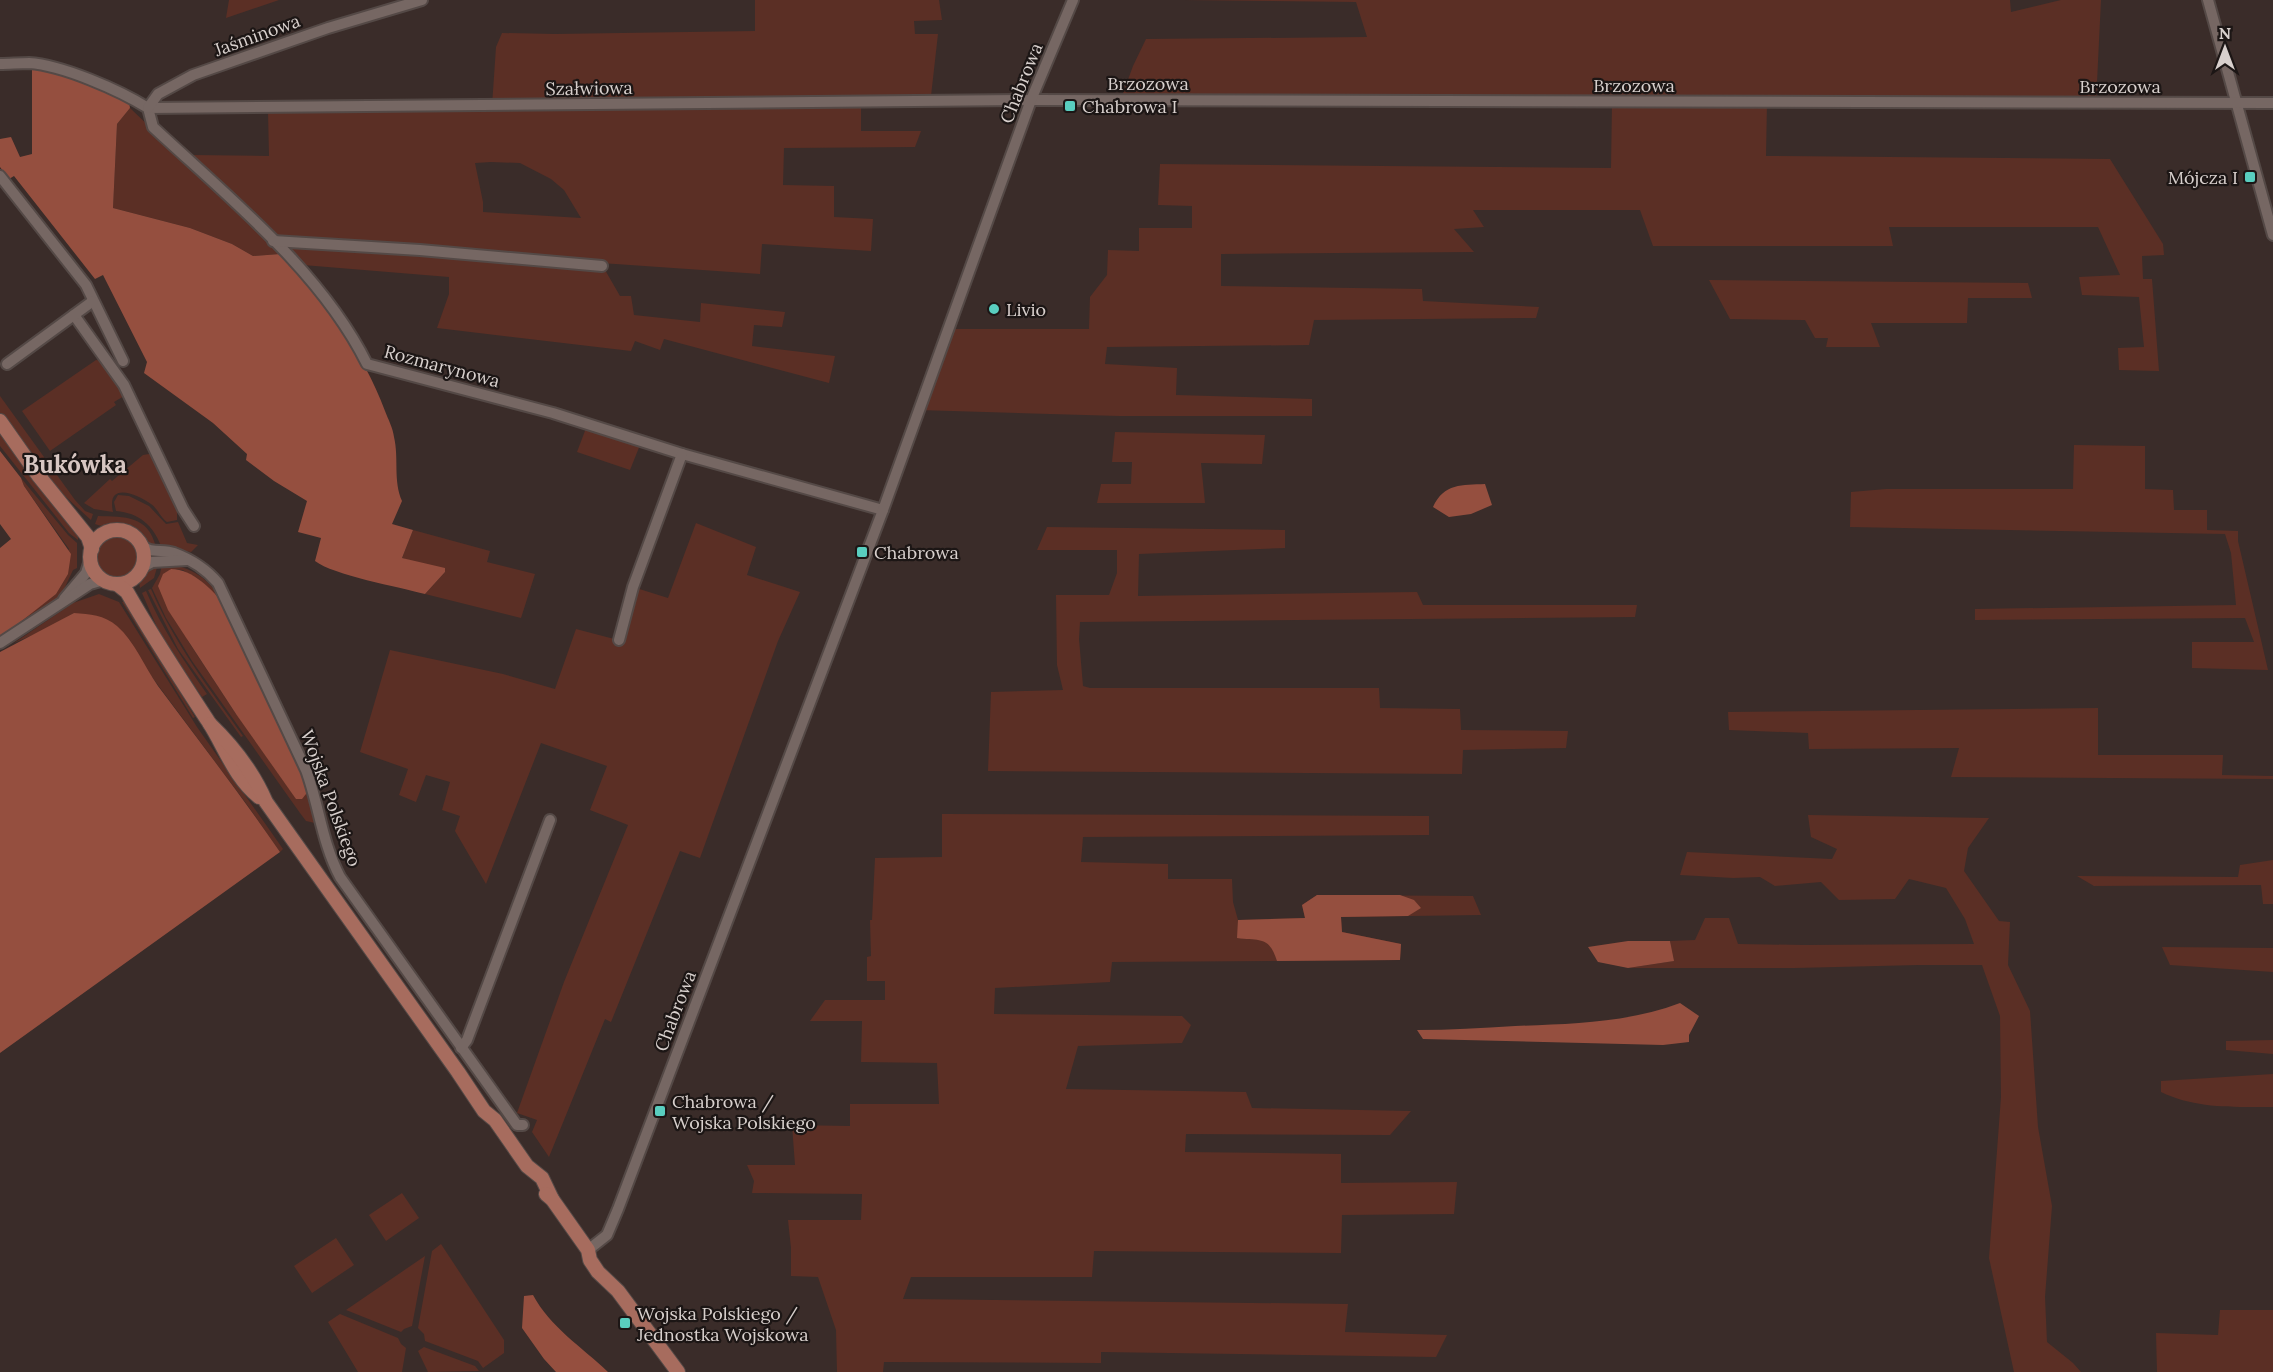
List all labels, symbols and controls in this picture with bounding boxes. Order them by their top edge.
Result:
street label: Jaśminowa [210,9,303,62]
north arrow [2195,18,2255,78]
text: N [2219,23,2231,43]
street label: Chabrowa [994,39,1048,127]
street label: Brzozowa [1107,72,1189,95]
street label: Brzozowa [1593,74,1675,97]
street label: Brzozowa [2079,75,2161,98]
street label: Szałwiowa [545,76,633,100]
place label: Chabrowa I [1082,95,1177,118]
marker: Chabrowa I [1063,99,1077,113]
place label: Mójcza I [2168,166,2238,189]
marker: Mójcza I [2243,170,2257,184]
place label: Livio [1006,298,1046,321]
marker: Livio [987,302,1001,316]
street label: Rozmarynowa [382,340,502,392]
district label: Bukówka [23,449,127,480]
place label: Chabrowa [874,541,959,564]
marker: Chabrowa [855,545,869,559]
street label: Wojska Polskiego [296,726,366,870]
street label: Chabrowa [649,967,701,1055]
place label: Chabrowa / Wojska Polskiego [672,1090,816,1134]
marker: Chabrowa / Wojska Polskiego [653,1104,667,1118]
place label: Wojska Polskiego / Jednostka Wojskowa [636,1302,809,1346]
marker: Wojska Polskiego / Jednostka Wojskowa [618,1316,632,1330]

